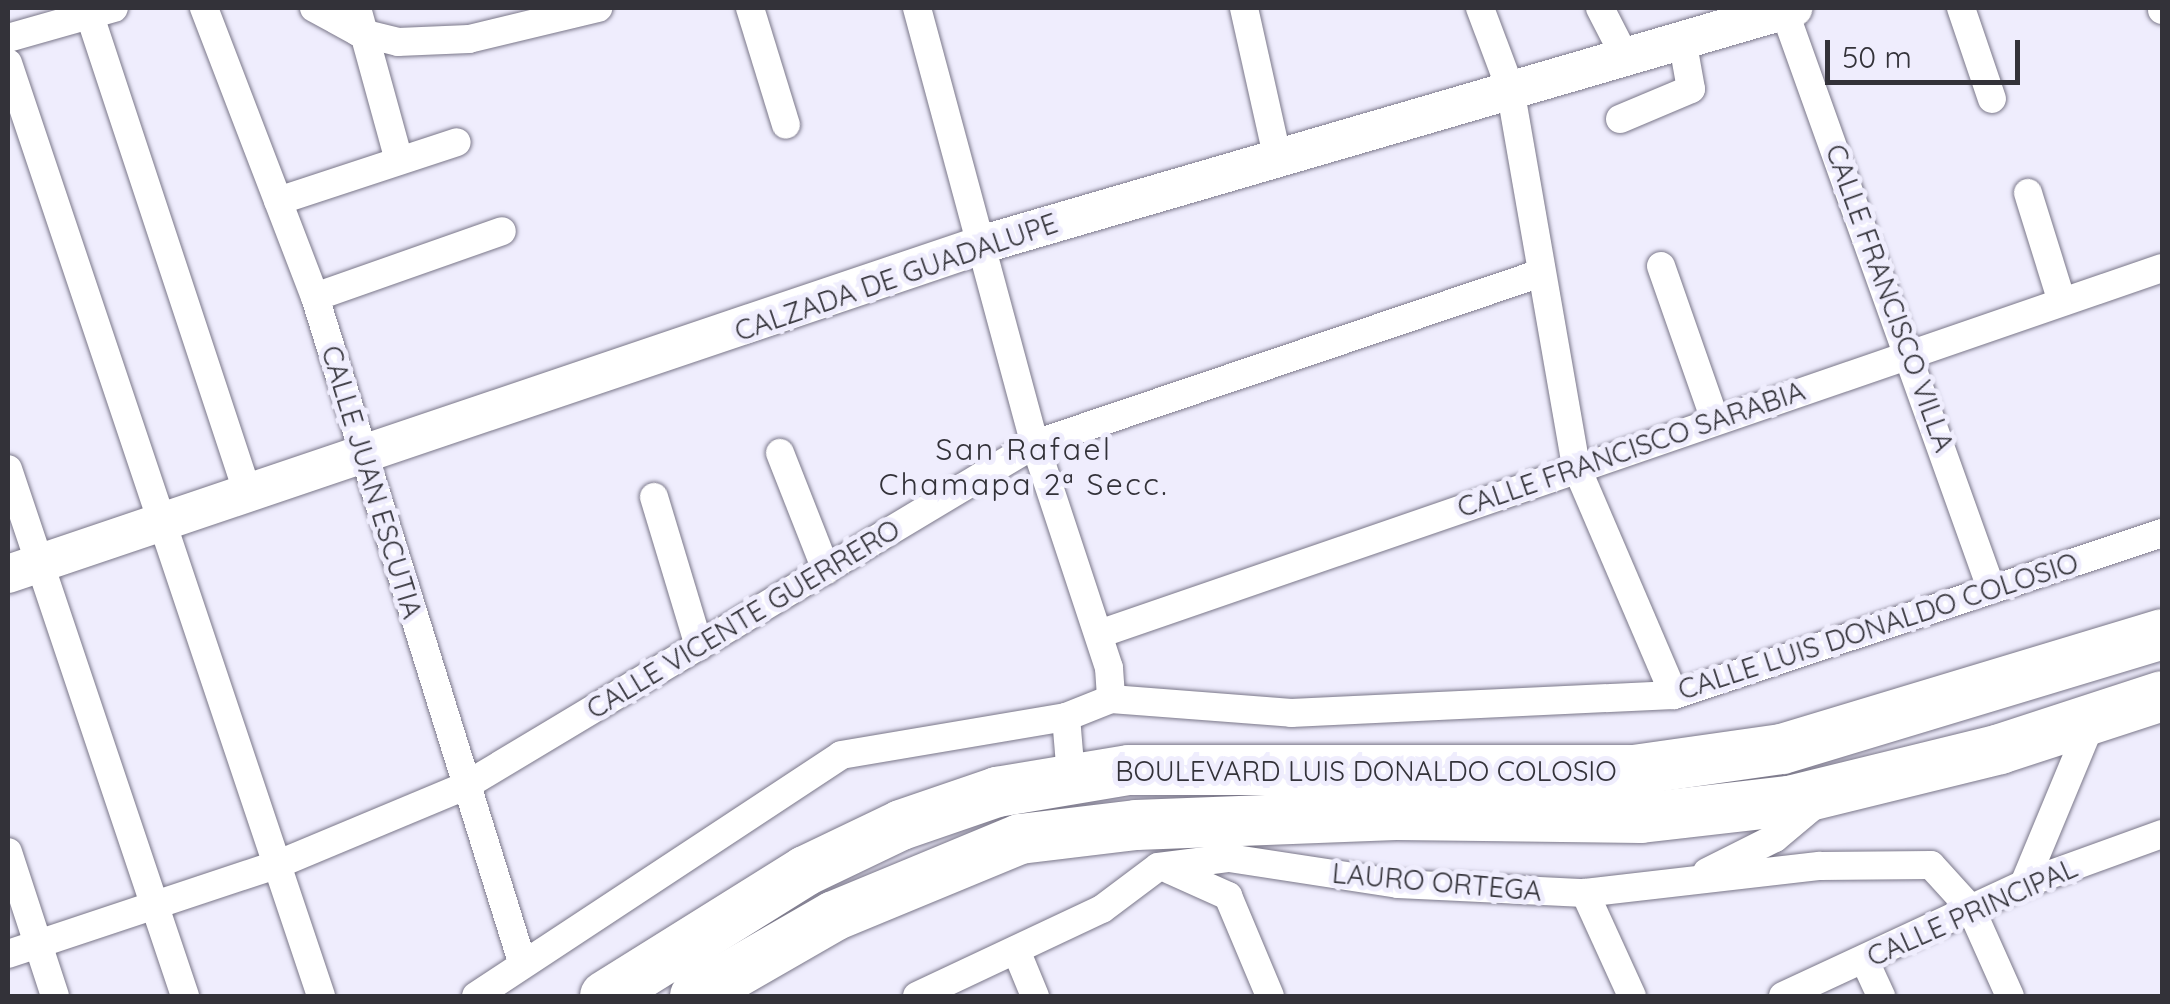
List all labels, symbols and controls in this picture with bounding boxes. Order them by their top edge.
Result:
scale bar [1830,20,2025,82]
text: 50 m [1842,38,1912,76]
street label: CALLE FRANCISCO VILLA [1819,140,1961,456]
street label: CALZADA DE GUADALUPE [730,206,1062,348]
street label: CALLE JUAN ESCUTIA [314,342,430,622]
street label: CALLE FRANCISCO SARABIA [1453,374,1809,524]
district label: San Rafael Chamapa 2ª Secc. [899,431,1149,502]
street label: CALLE VICENTE GUERRERO [580,512,906,726]
street label: CALLE LUIS DONALDO COLOSIO [1674,545,2082,707]
street label: BOULEVARD LUIS DONALDO COLOSIO [1115,754,1617,788]
street label: CALLE PRINCIPAL [1862,851,2082,973]
street label: LAURO ORTEGA [1331,856,1543,908]

